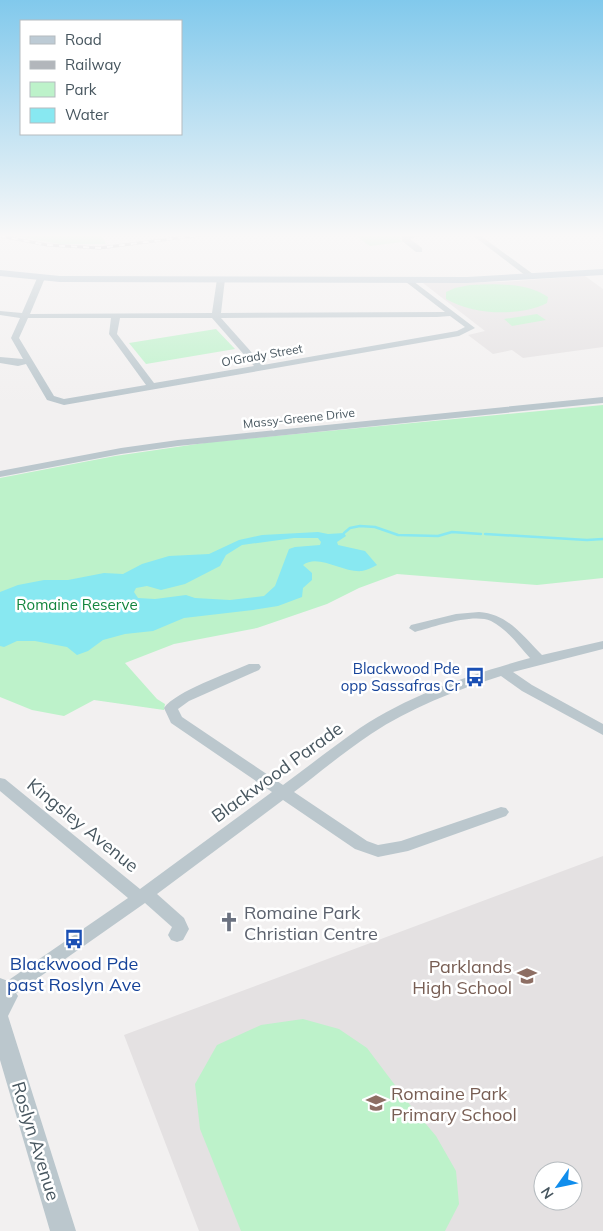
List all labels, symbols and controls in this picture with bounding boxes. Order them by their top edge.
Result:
legend [20,20,182,135]
text: Road [65,30,102,49]
text: Railway [65,55,121,74]
text: Park [65,80,97,99]
text: Water [65,105,109,124]
street label: O'Grady Street [220,340,304,370]
street label: Massy-Greene Drive [242,405,356,431]
park label: Romaine Reserve [16,595,138,614]
place label: Blackwood Pde opp Sassafras Cr [341,659,461,695]
bus stop icon: Blackwood Pde opp Sassafras Cr [464,666,486,688]
street label: Blackwood Parade [207,717,347,827]
street label: Kingsley Avenue [23,773,143,877]
place label: Romaine Park Christian Centre [244,901,378,945]
church icon: Romaine Park Christian Centre [218,911,240,933]
bus stop icon: Blackwood Pde past Roslyn Ave [63,928,85,950]
place label: Blackwood Pde past Roslyn Ave [7,952,141,996]
place label: Parklands High School [412,955,512,999]
school or university icon: Parklands High School [516,965,538,987]
street label: Roslyn Avenue [7,1079,65,1203]
place label: Romaine Park Primary School [391,1082,517,1126]
school or university icon: Romaine Park Primary School [365,1092,387,1114]
north arrow [533,1161,583,1211]
text: N [537,1184,558,1202]

